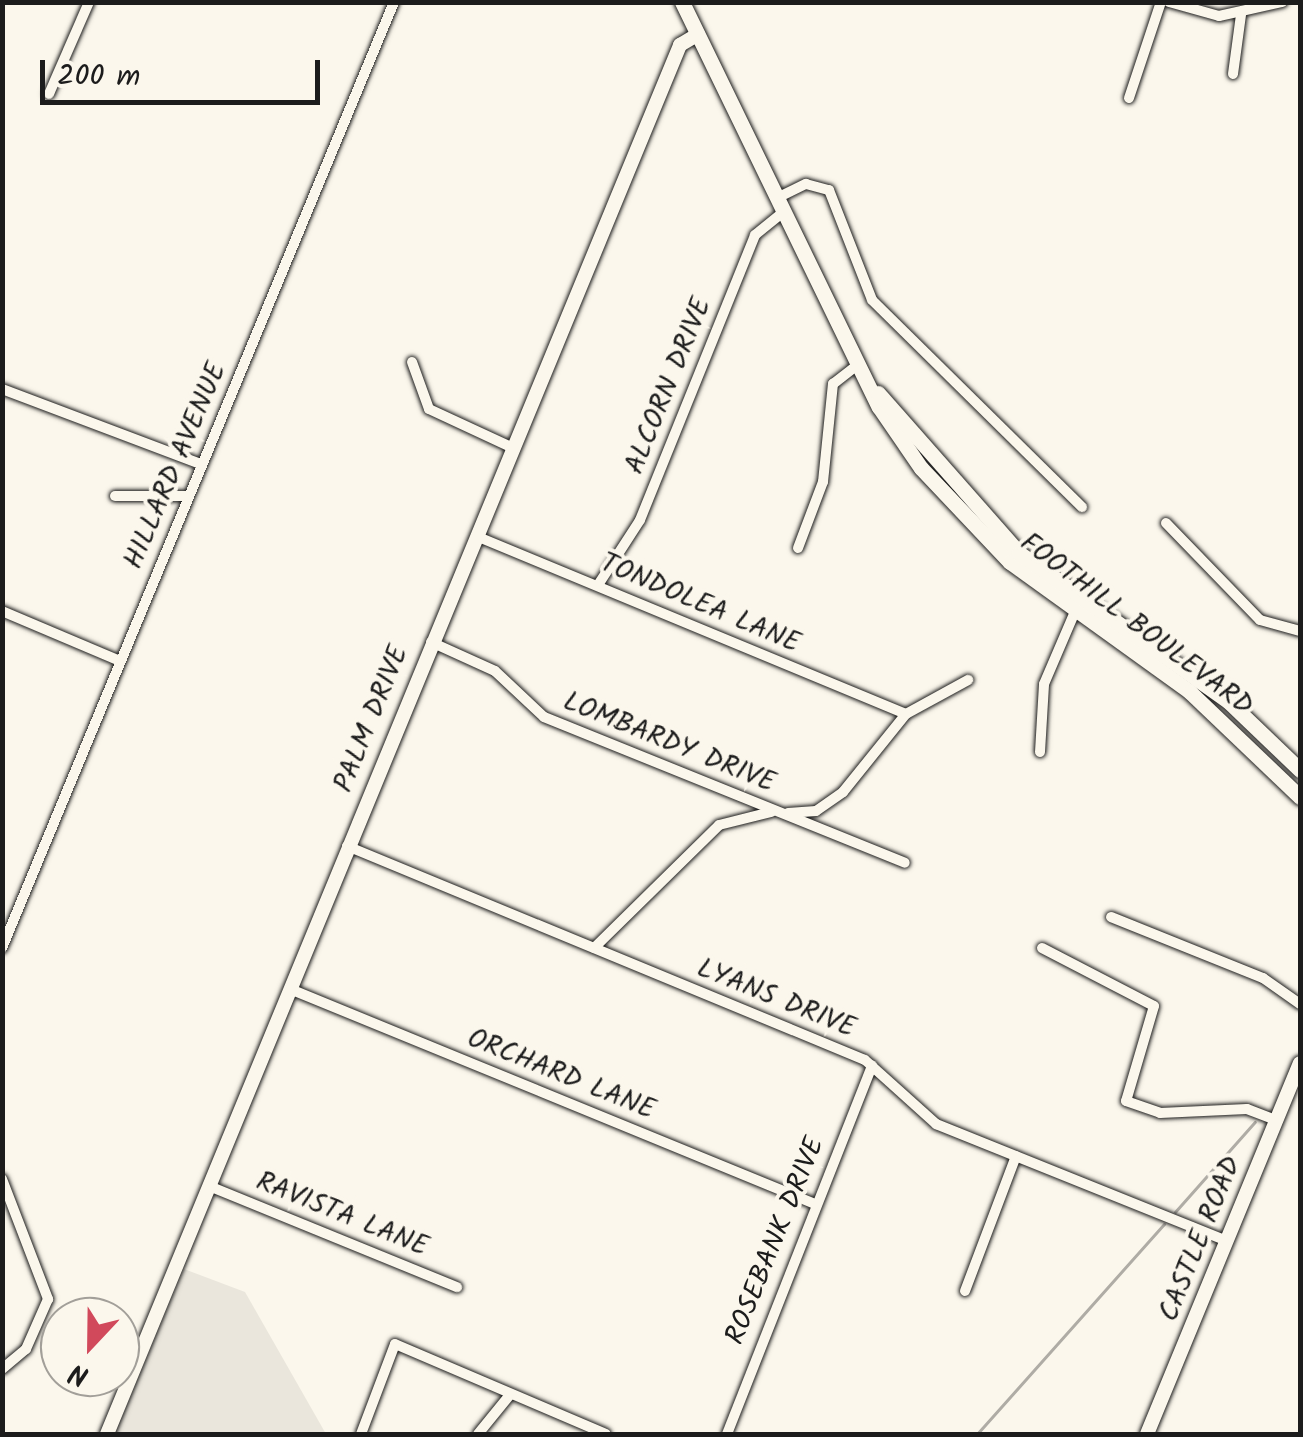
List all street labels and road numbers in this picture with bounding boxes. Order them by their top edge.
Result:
street label: ALCORN DRIVE [618,293,720,479]
street label: HILLARD AVENUE [117,358,235,574]
street label: FOOTHILL BOULEVARD [1013,526,1259,724]
street label: TONDOLEA LANE [595,547,805,661]
street label: PALM DRIVE [327,641,417,797]
street label: LOMBARDY DRIVE [558,685,780,801]
street label: LYANS DRIVE [692,952,860,1046]
street label: ORCHARD LANE [462,1022,660,1128]
street label: ROSEBANK DRIVE [719,1132,833,1350]
street label: CASTLE ROAD [1153,1152,1249,1326]
street label: RAVISTA LANE [251,1165,433,1265]

